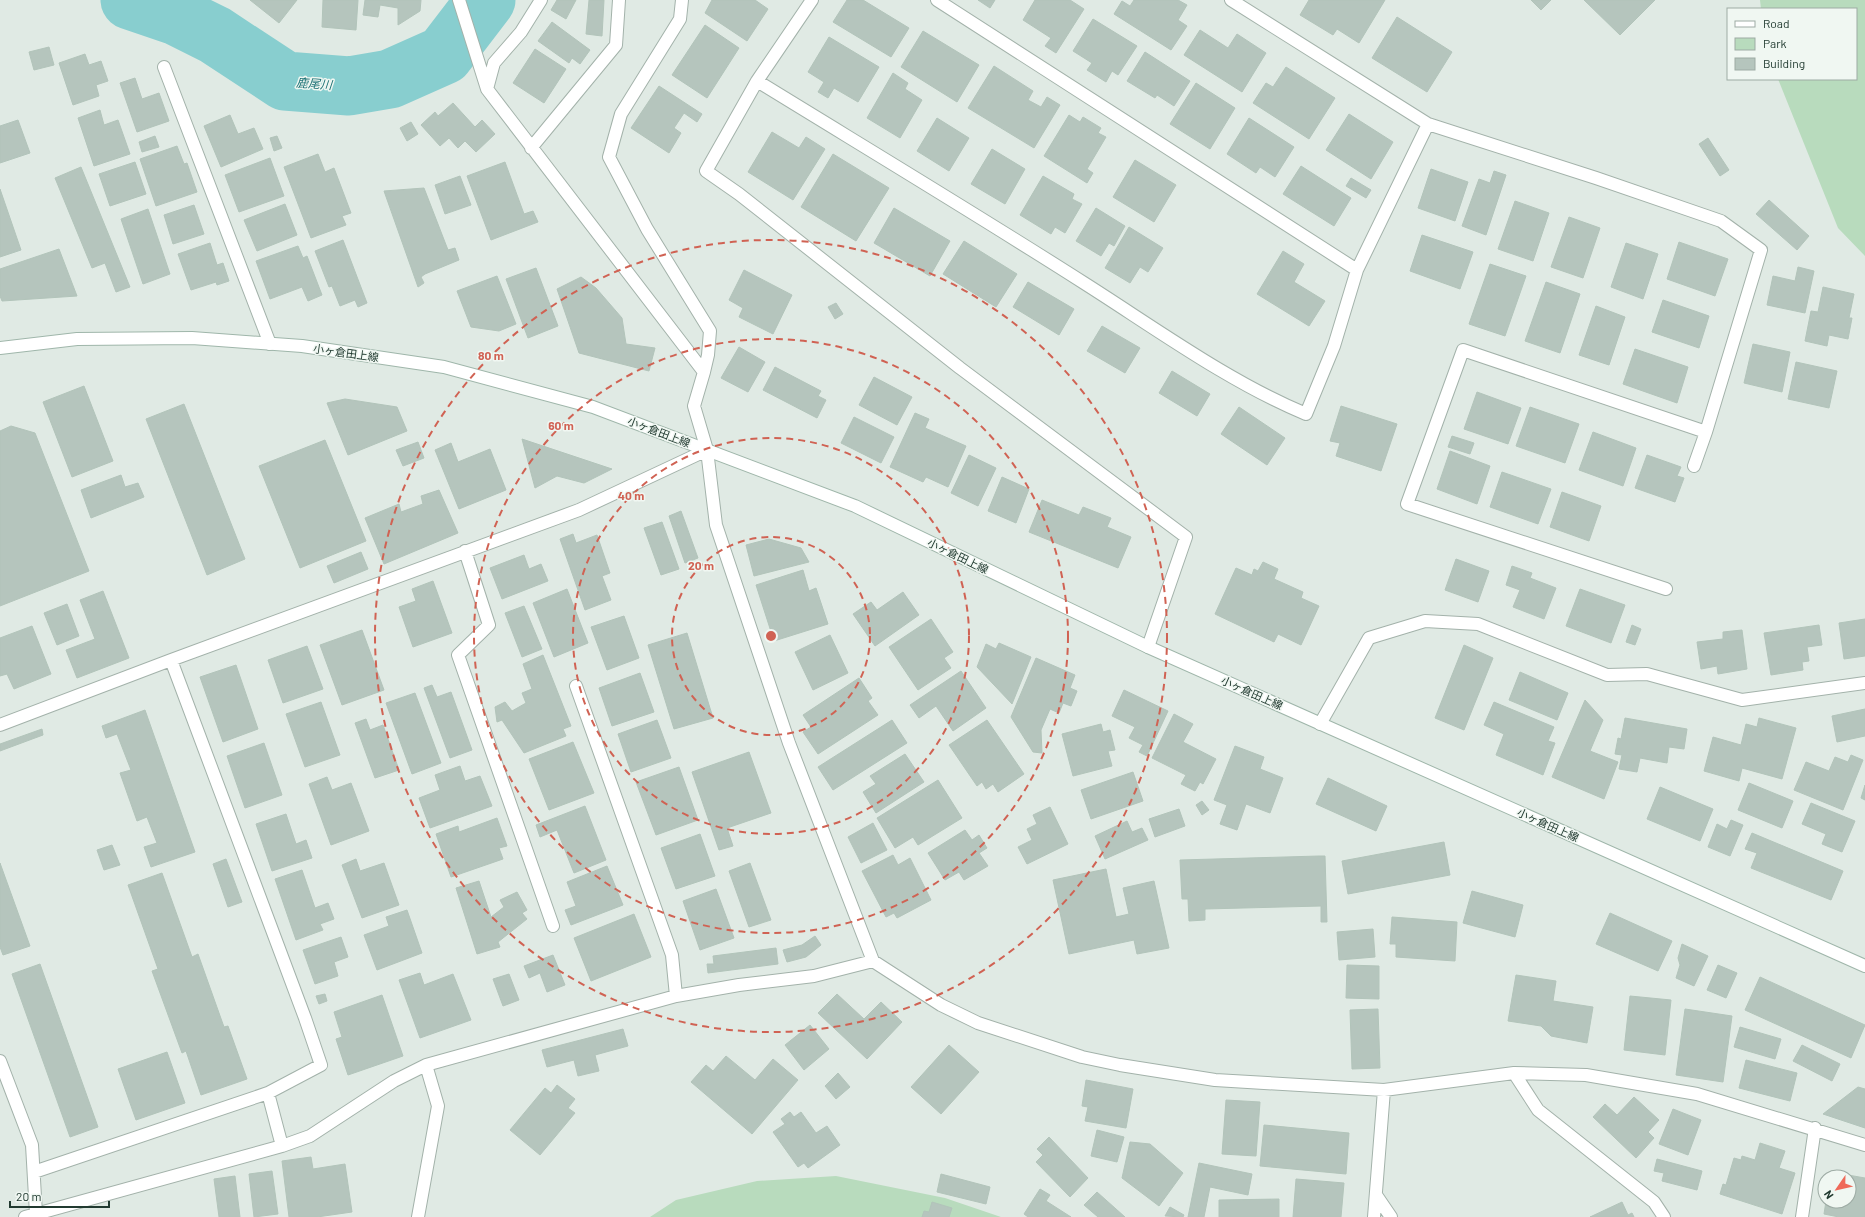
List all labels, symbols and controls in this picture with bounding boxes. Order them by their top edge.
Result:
legend [1727,8,1857,80]
text: Road [1763,16,1790,30]
text: Park [1763,36,1787,50]
text: Building [1763,56,1805,70]
water label: 鹿尾川 [296,75,335,91]
street label: 小ヶ倉田上線 [312,341,380,364]
text: 80 m [478,348,504,362]
street label: 小ヶ倉田上線 [626,414,692,449]
text: 60 m [548,418,574,432]
text: 40 m [618,488,644,502]
street label: 小ヶ倉田上線 [926,535,991,576]
text: 20 m [688,558,714,572]
centre of rings [764,629,778,643]
street label: 小ヶ倉田上線 [1219,673,1285,712]
street label: 小ヶ倉田上線 [1515,805,1581,844]
north arrow [1817,1169,1857,1209]
scale bar [10,1183,109,1209]
text: N [1821,1188,1836,1202]
text: 20 m [16,1189,42,1203]

